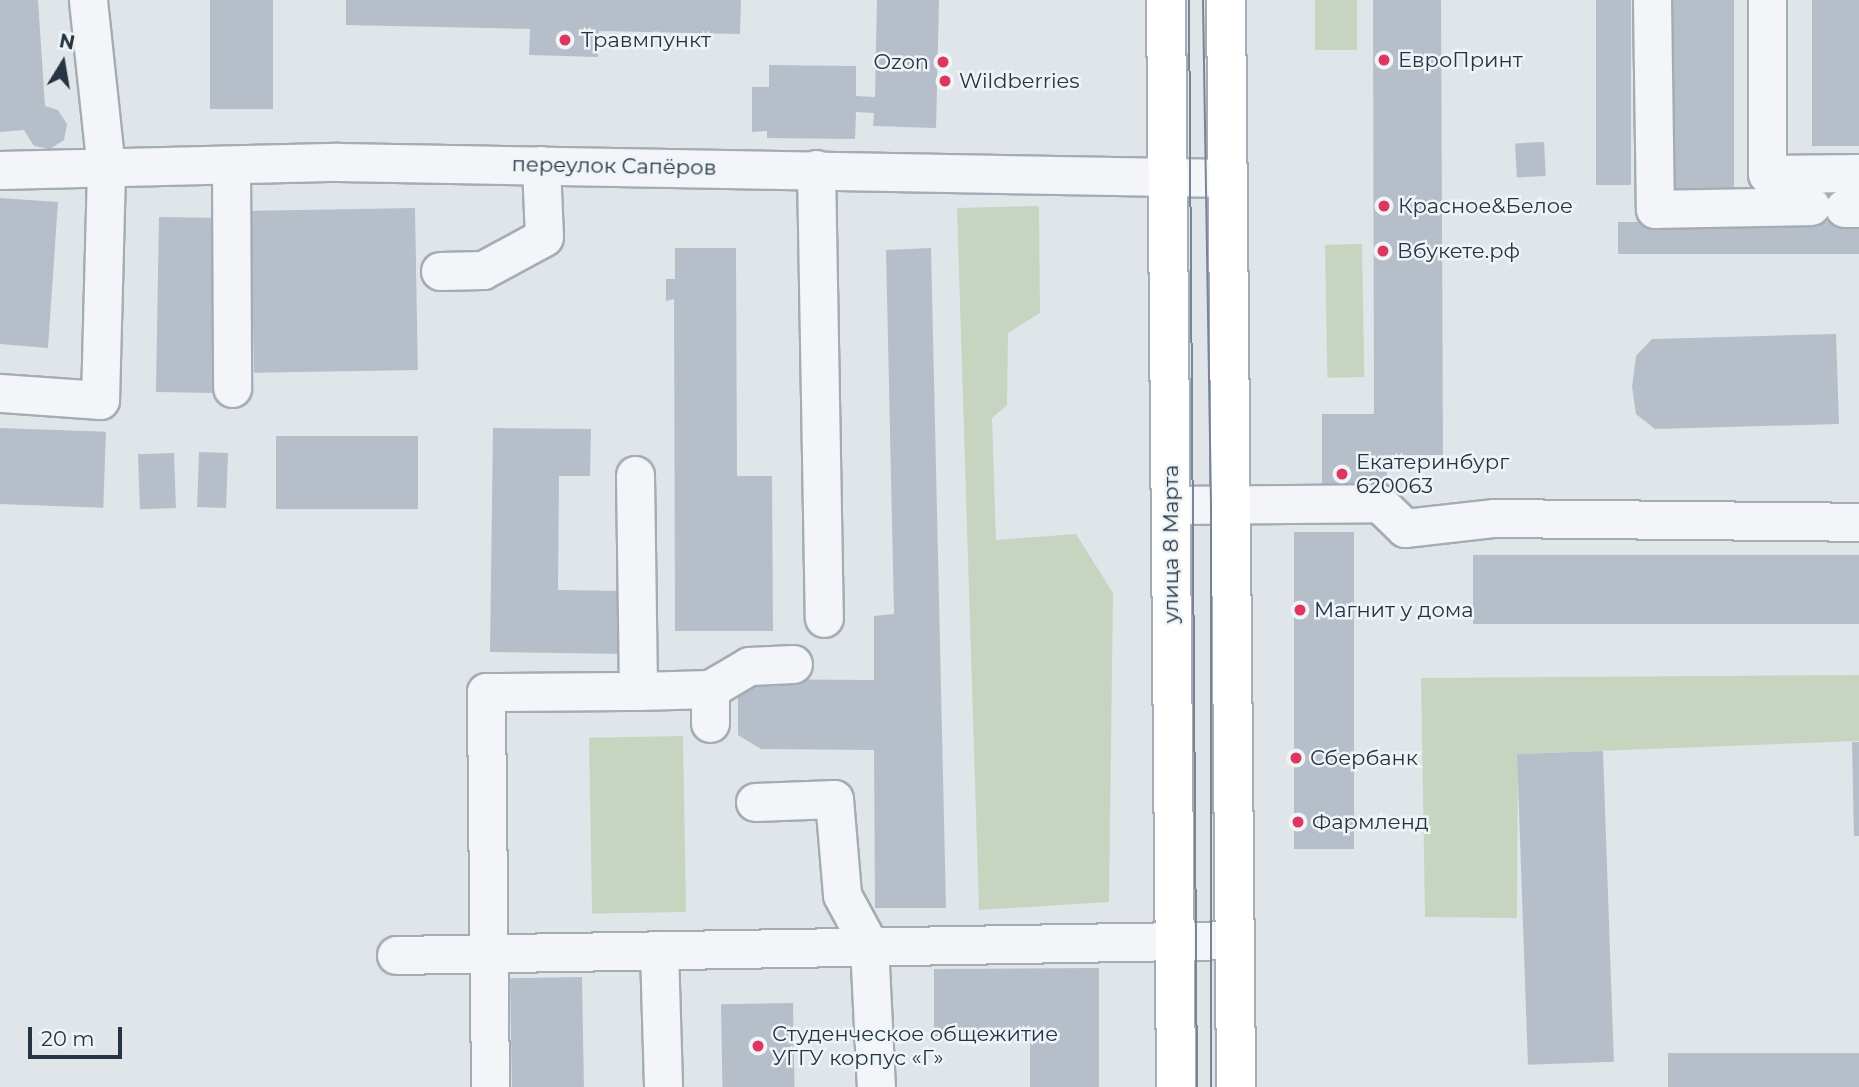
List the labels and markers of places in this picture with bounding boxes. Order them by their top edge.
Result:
place label: Травмпункт [581,27,711,53]
marker: Травмпункт [555,30,575,50]
place label: ЕвроПринт [1398,47,1523,73]
place label: Ozon [873,49,929,75]
marker: ЕвроПринт [1376,52,1392,68]
marker: Ozon [935,54,951,70]
place label: Wildberries [959,68,1080,94]
marker: Wildberries [937,73,953,89]
place label: Красное&Белое [1398,193,1573,219]
marker: Красное&Белое [1376,198,1392,214]
place label: Вбукете.рф [1397,238,1520,264]
marker: Вбукете.рф [1375,243,1391,259]
place label: Екатеринбург 620063 [1356,449,1509,499]
marker: Екатеринбург 620063 [1334,466,1350,482]
place label: Магнит у дома [1314,597,1474,623]
marker: Магнит у дома [1292,602,1308,618]
place label: Сбербанк [1310,745,1418,771]
marker: Сбербанк [1288,750,1304,766]
place label: Фармленд [1312,809,1429,835]
marker: Фармленд [1290,814,1306,830]
place label: Студенческое общежитие УГГУ корпус «Г» [772,1021,1058,1071]
marker: Студенческое общежитие УГГУ корпус «Г» [750,1038,766,1054]

